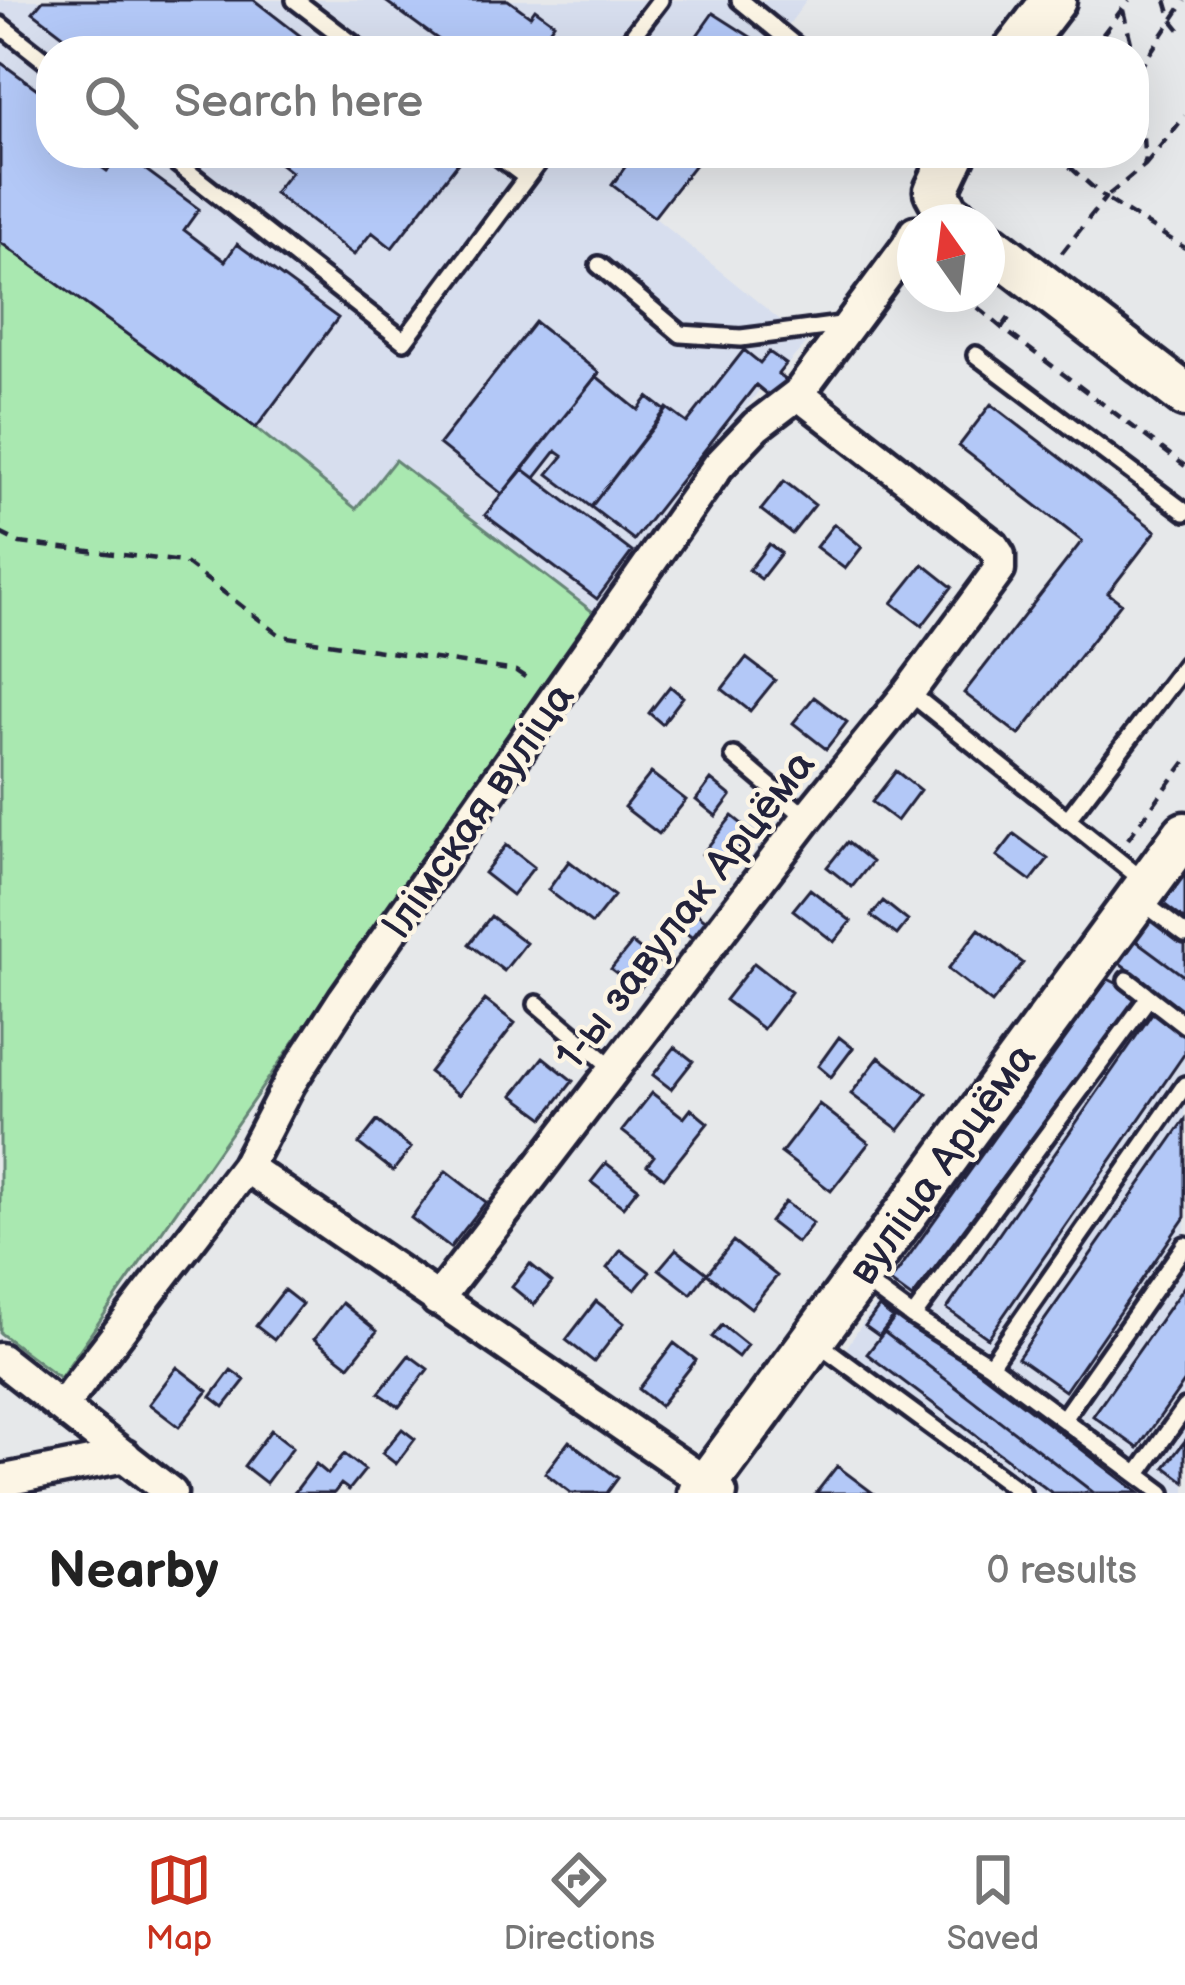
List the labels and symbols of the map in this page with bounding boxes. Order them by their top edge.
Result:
north arrow [897,204,1005,312]
street label: Ілімская вуліца [372,674,586,949]
street label: 1-ы завулак Арцёма [545,741,827,1080]
street label: вуліца Арцёма [838,1034,1048,1295]

